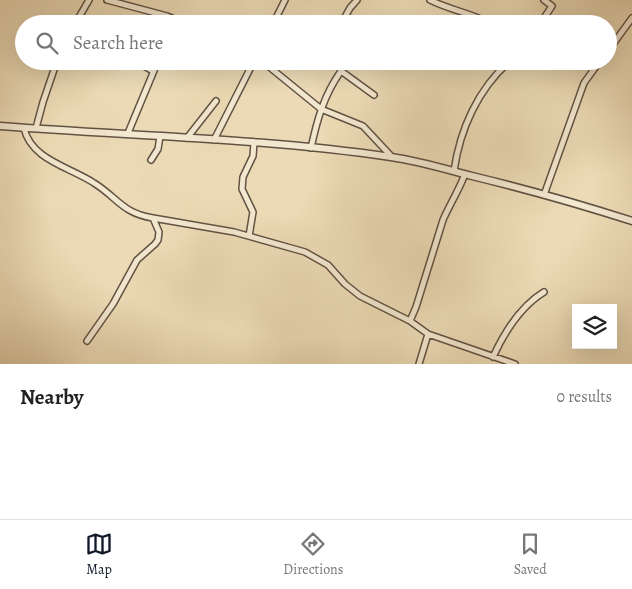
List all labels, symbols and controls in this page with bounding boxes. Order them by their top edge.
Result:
search box [15,15,617,70]
icon: search [33,29,61,57]
text: Search here [73,30,163,56]
map controls [572,304,617,349]
button: layers [572,304,617,349]
text: Nearby [20,383,83,411]
text: 0 results [556,386,612,408]
tab: Map [85,530,113,579]
tab: Directions [283,530,343,579]
tab: Saved [514,530,547,579]

